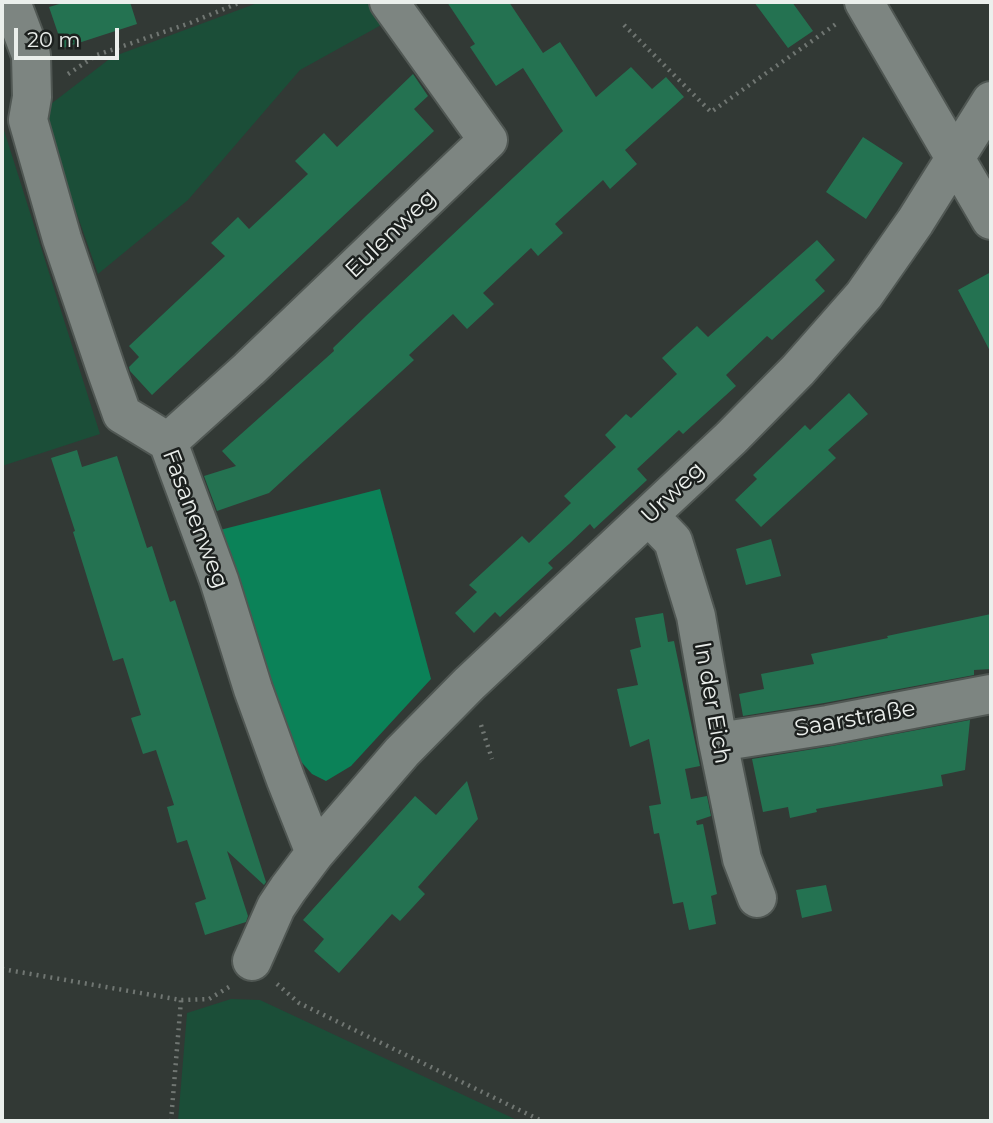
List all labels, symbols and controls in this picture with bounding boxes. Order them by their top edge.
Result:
scale bar [18,14,122,58]
text: 20 m [27,27,81,52]
street label: Eulenweg [340,184,442,284]
street label: Fasanenweg [156,446,234,592]
street label: Urweg [636,456,710,530]
street label: In der Eich [688,640,736,766]
street label: Saarstraße [792,695,918,743]

